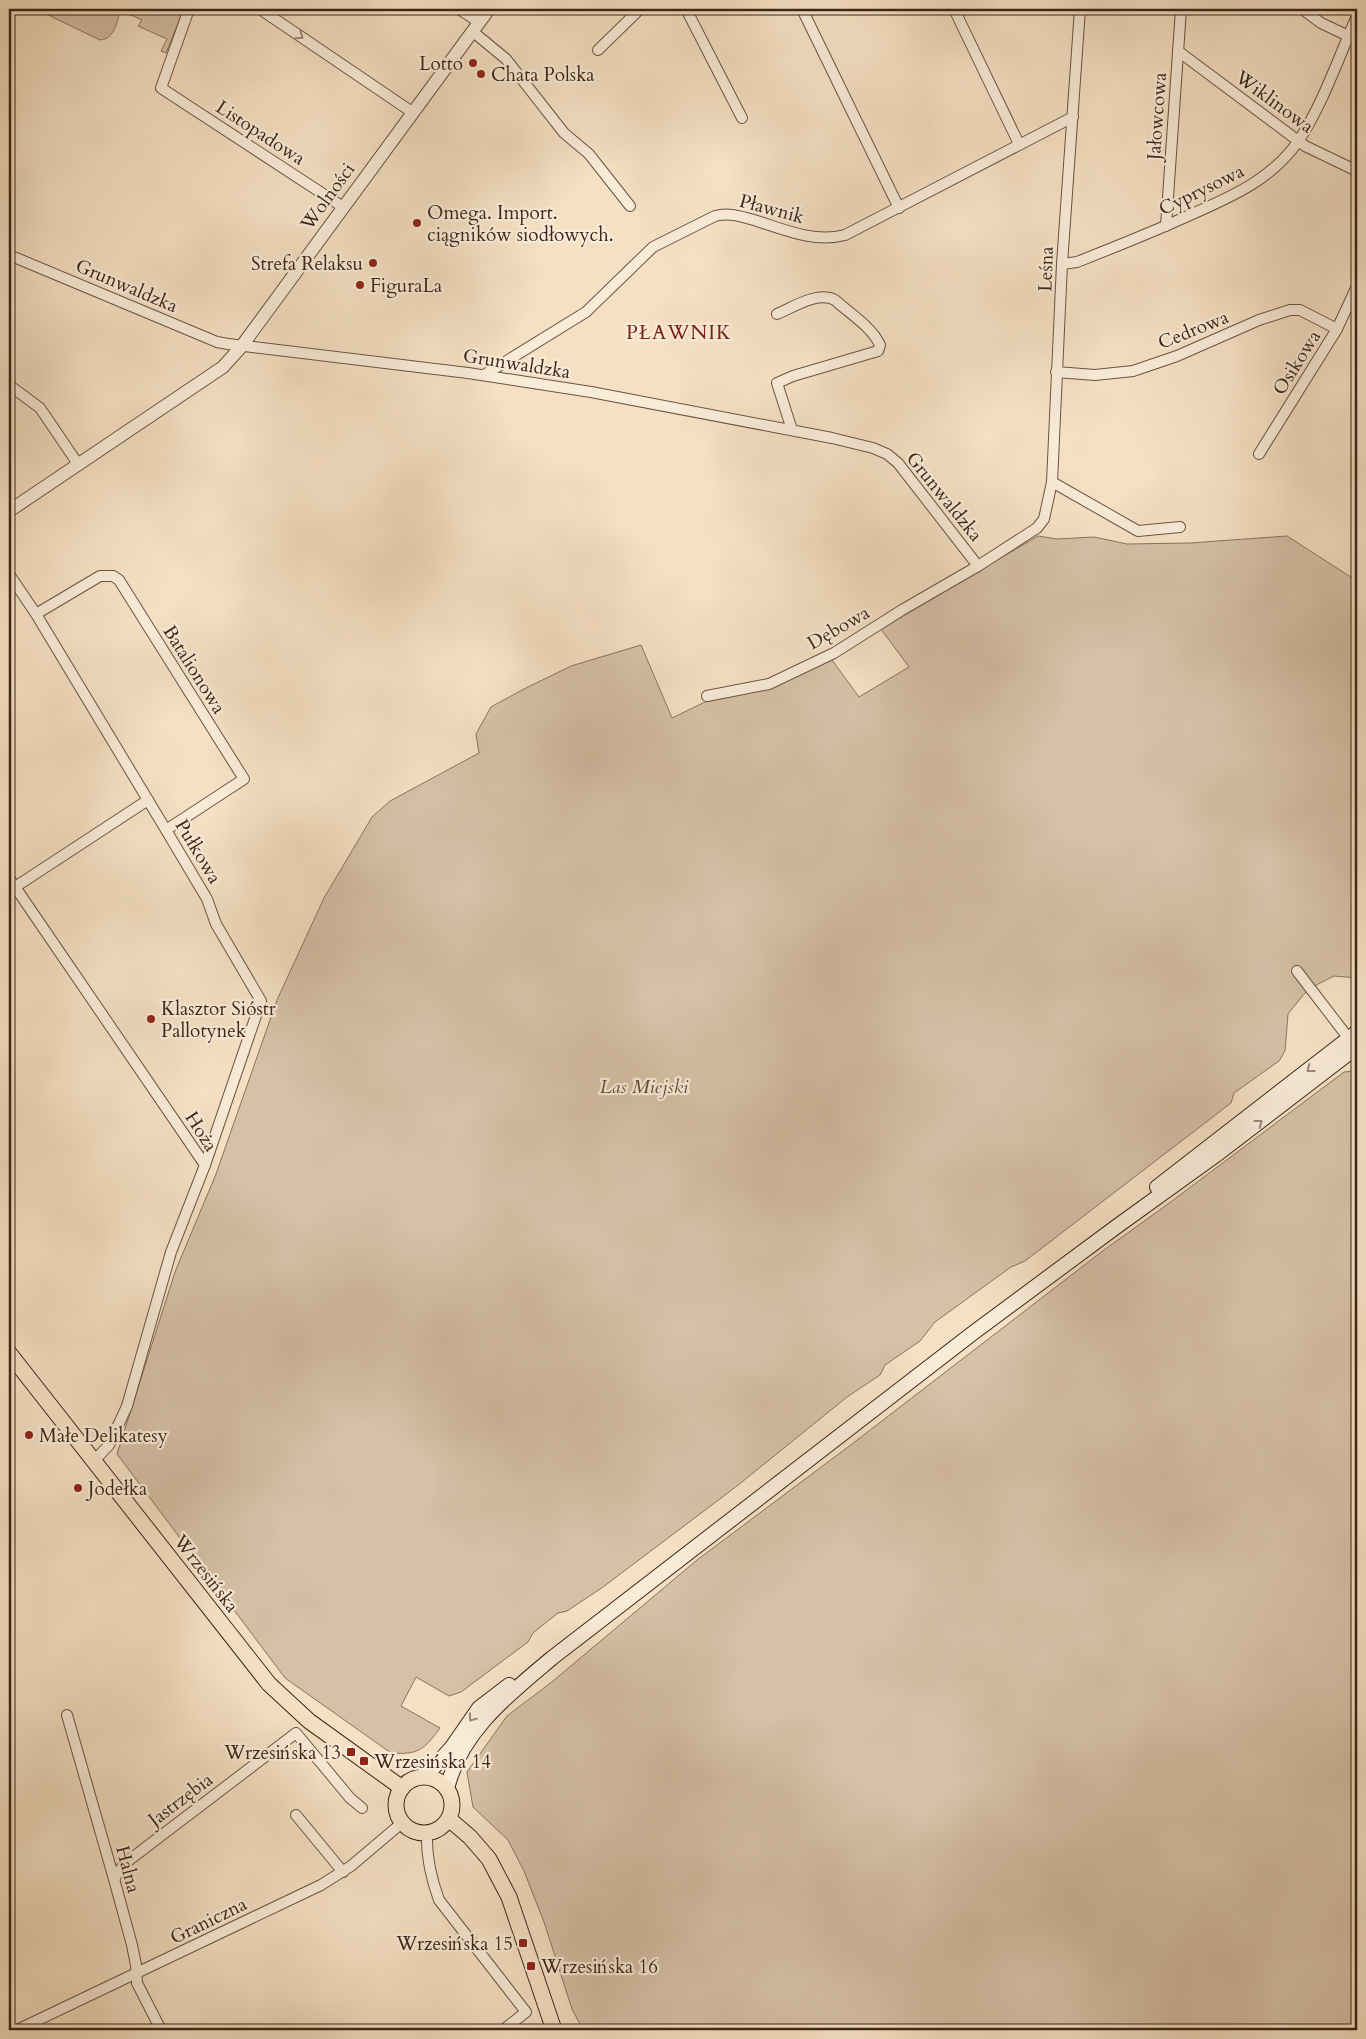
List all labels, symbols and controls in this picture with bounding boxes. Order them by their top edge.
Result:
one-way arrow [294,30,304,39]
place label: Lotto [419,51,463,77]
marker: Lotto [467,57,479,69]
place label: Chata Polska [491,62,595,88]
street label: Wiklinowa [1229,64,1319,139]
marker: Chata Polska [475,68,487,80]
street label: Jałowcowa [1141,71,1173,164]
street label: Listopadowa [211,94,310,171]
street label: Wolności [294,158,361,236]
street label: Cyprysowa [1155,158,1248,222]
street label: Pławnik [736,188,808,230]
place label: Omega. Import. ciągników siodłowych. [427,200,613,248]
marker: Omega. Import. ciągników siodłowych. [411,217,423,229]
street label: Leśna [1032,246,1060,292]
place label: Strefa Relaksu [251,251,363,277]
street label: Grunwaldzka [72,253,182,319]
marker: Strefa Relaksu [367,257,379,269]
place label: FiguraLa [370,273,442,299]
marker: FiguraLa [354,279,366,291]
street label: Cedrowa [1154,304,1233,356]
district label: PŁAWNIK [626,319,732,346]
street label: Osikowa [1267,325,1327,400]
street label: Grunwaldzka [461,343,572,385]
street label: Grunwaldzka [900,446,988,547]
street label: Dębowa [803,600,874,656]
street label: Batalionowa [157,620,232,719]
street label: Pułkowa [169,814,228,889]
place label: Klasztor Sióstr Pallotynek [161,996,276,1044]
marker: Klasztor Sióstr Pallotynek [145,1013,157,1025]
one-way arrow [1307,1063,1316,1071]
park label: Las Miejski [600,1074,689,1100]
street label: Hoża [179,1106,224,1157]
one-way arrow [1253,1120,1263,1129]
place label: Małe Delikatesy [39,1423,168,1449]
marker: Małe Delikatesy [23,1429,35,1441]
place label: Jodełka [85,1476,147,1502]
marker: Jodełka [72,1482,84,1494]
street label: Wrzesińska [167,1528,245,1618]
one-way arrow [469,1712,477,1721]
place label: Wrzesińska 13 [223,1740,341,1766]
marker: Wrzesińska 13 [345,1746,357,1758]
place label: Wrzesińska 14 [373,1749,491,1775]
marker: Wrzesińska 14 [358,1755,370,1767]
street label: Jastrzębia [141,1767,218,1834]
street label: Halna [109,1843,147,1896]
street label: Graniczna [166,1891,251,1951]
place label: Wrzesińska 15 [395,1931,513,1957]
marker: Wrzesińska 15 [517,1937,529,1949]
place label: Wrzesińska 16 [540,1954,658,1980]
marker: Wrzesińska 16 [525,1960,537,1972]

